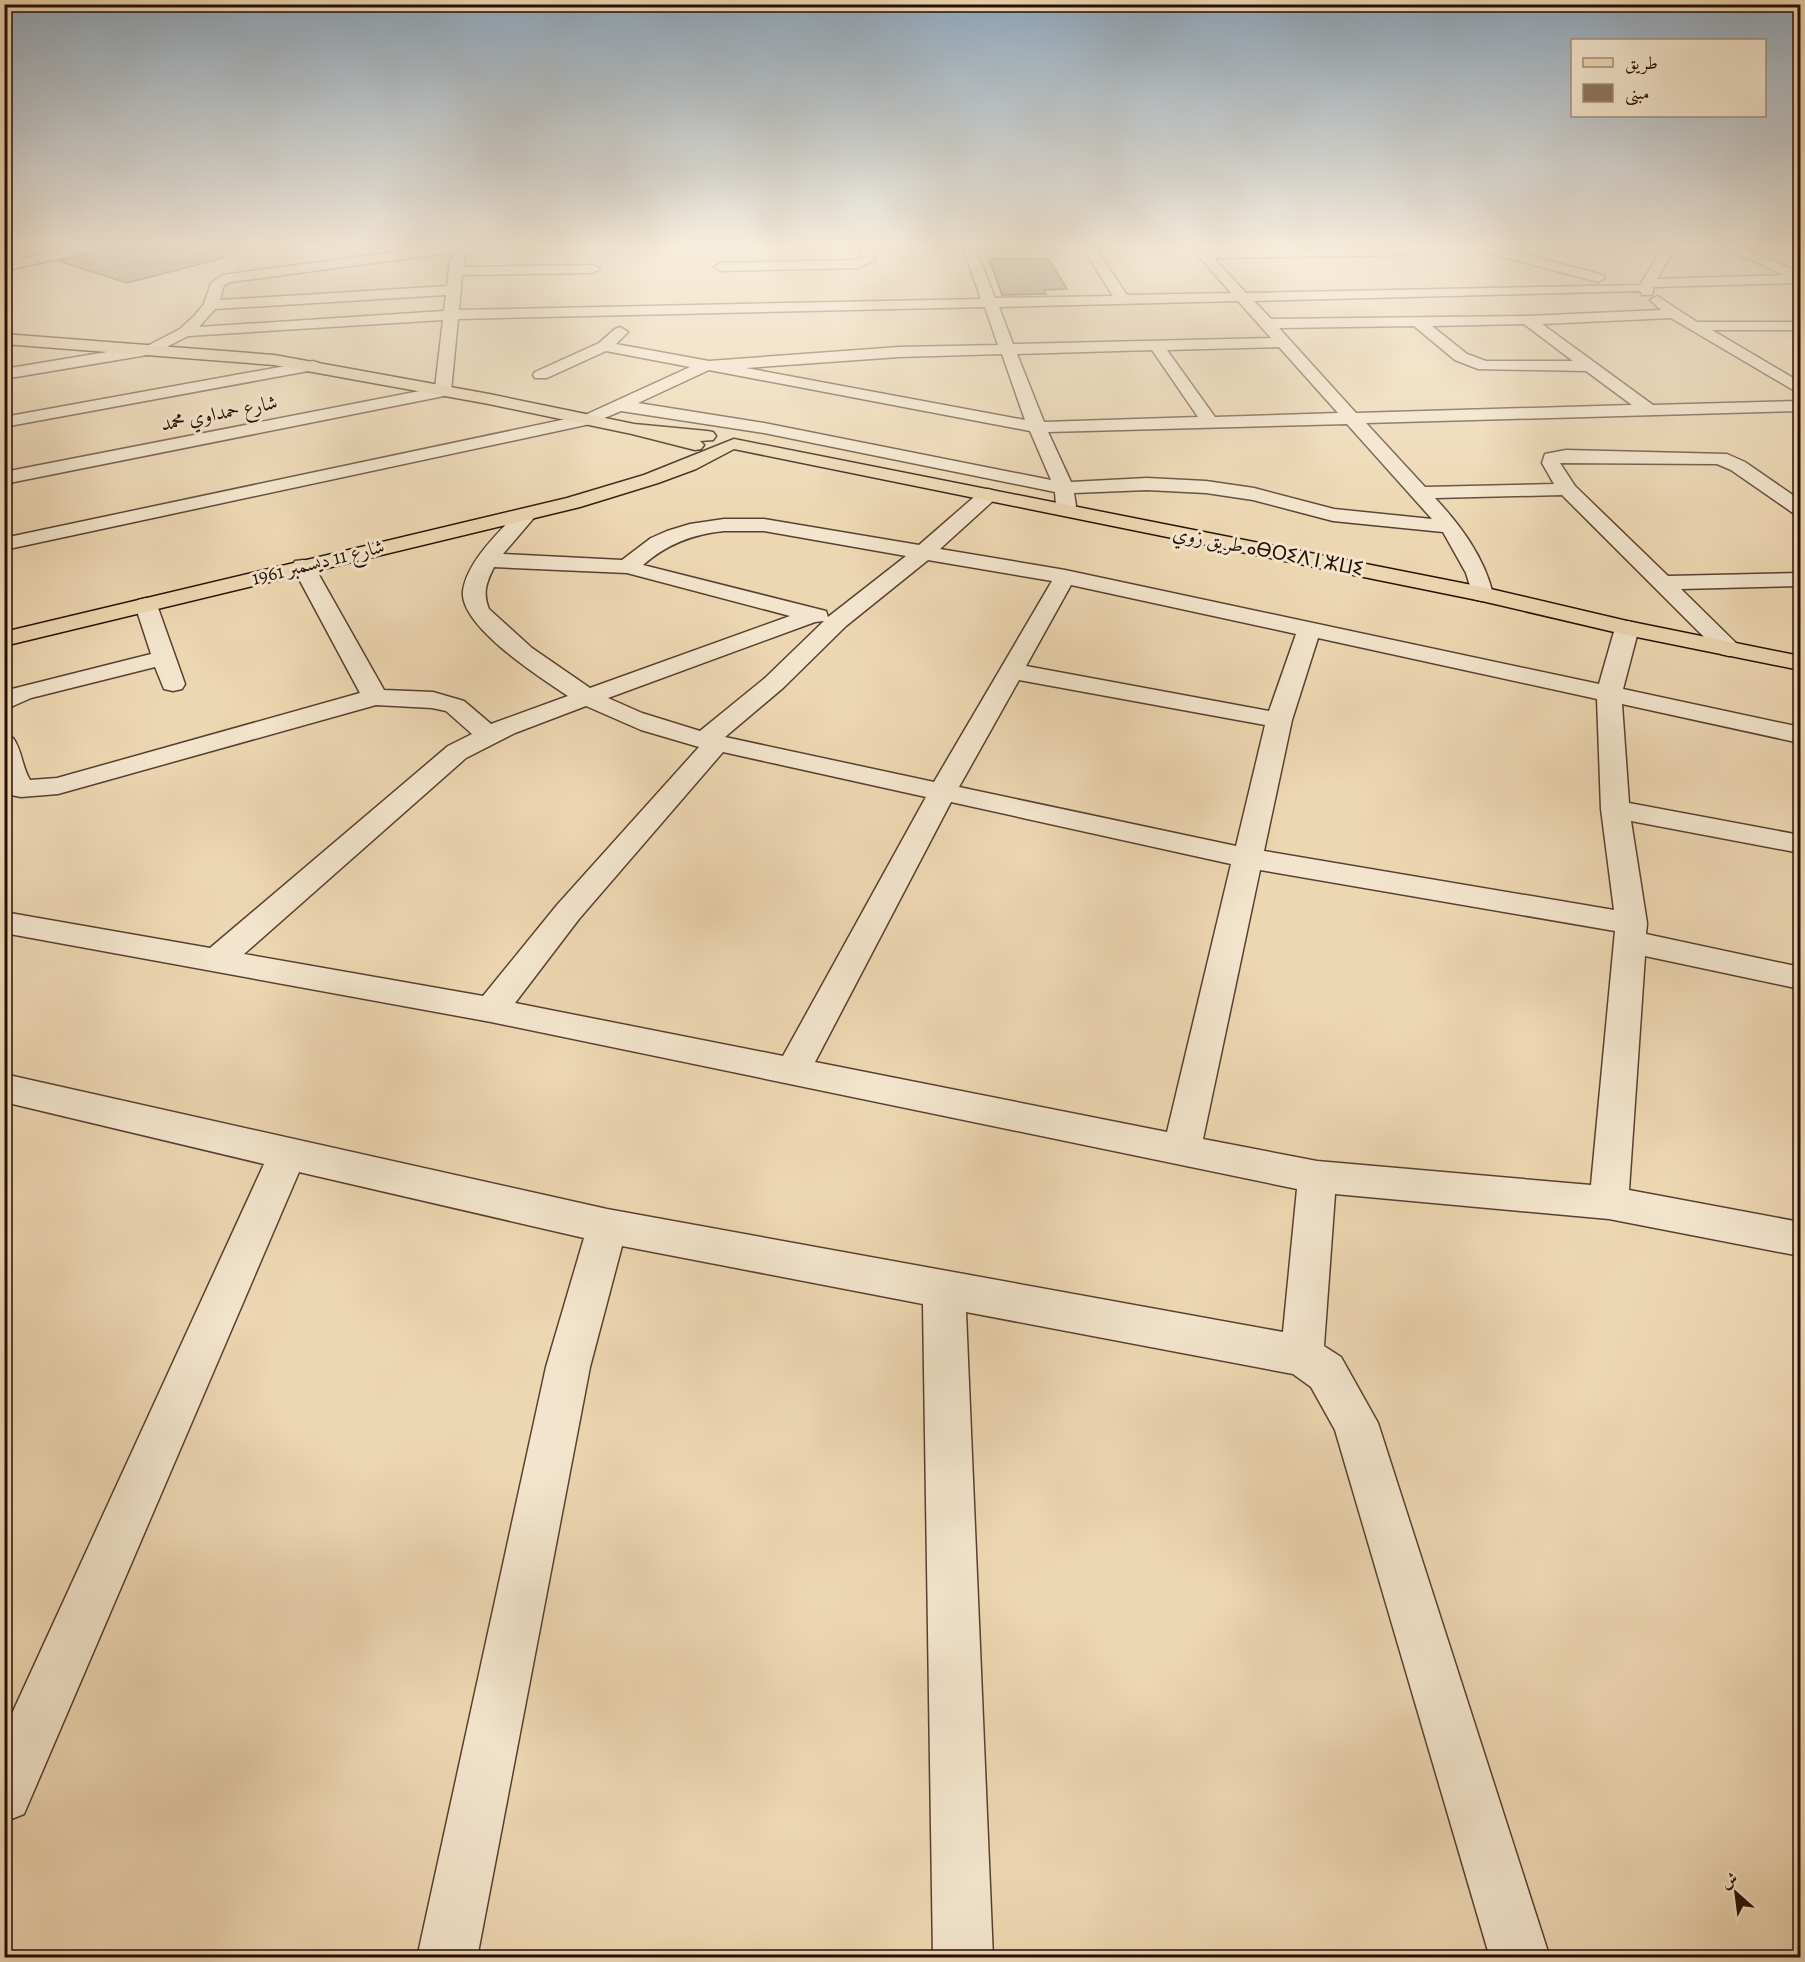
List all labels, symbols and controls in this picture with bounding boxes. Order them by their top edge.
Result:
legend [1571,39,1766,117]
text: طريق [1625,51,1658,75]
text: مبنى [1625,81,1650,106]
street label: شارع حمداوي محمد [158,388,280,441]
street label: طريق زوي ⴰⴱⵔⵉⴷ ⵏ ⵣⵡⵉ [1170,519,1366,585]
street label: شارع 11 ديسمبر 1961 [249,532,388,595]
north arrow [1706,1863,1766,1923]
text: ش [1717,1867,1742,1894]

